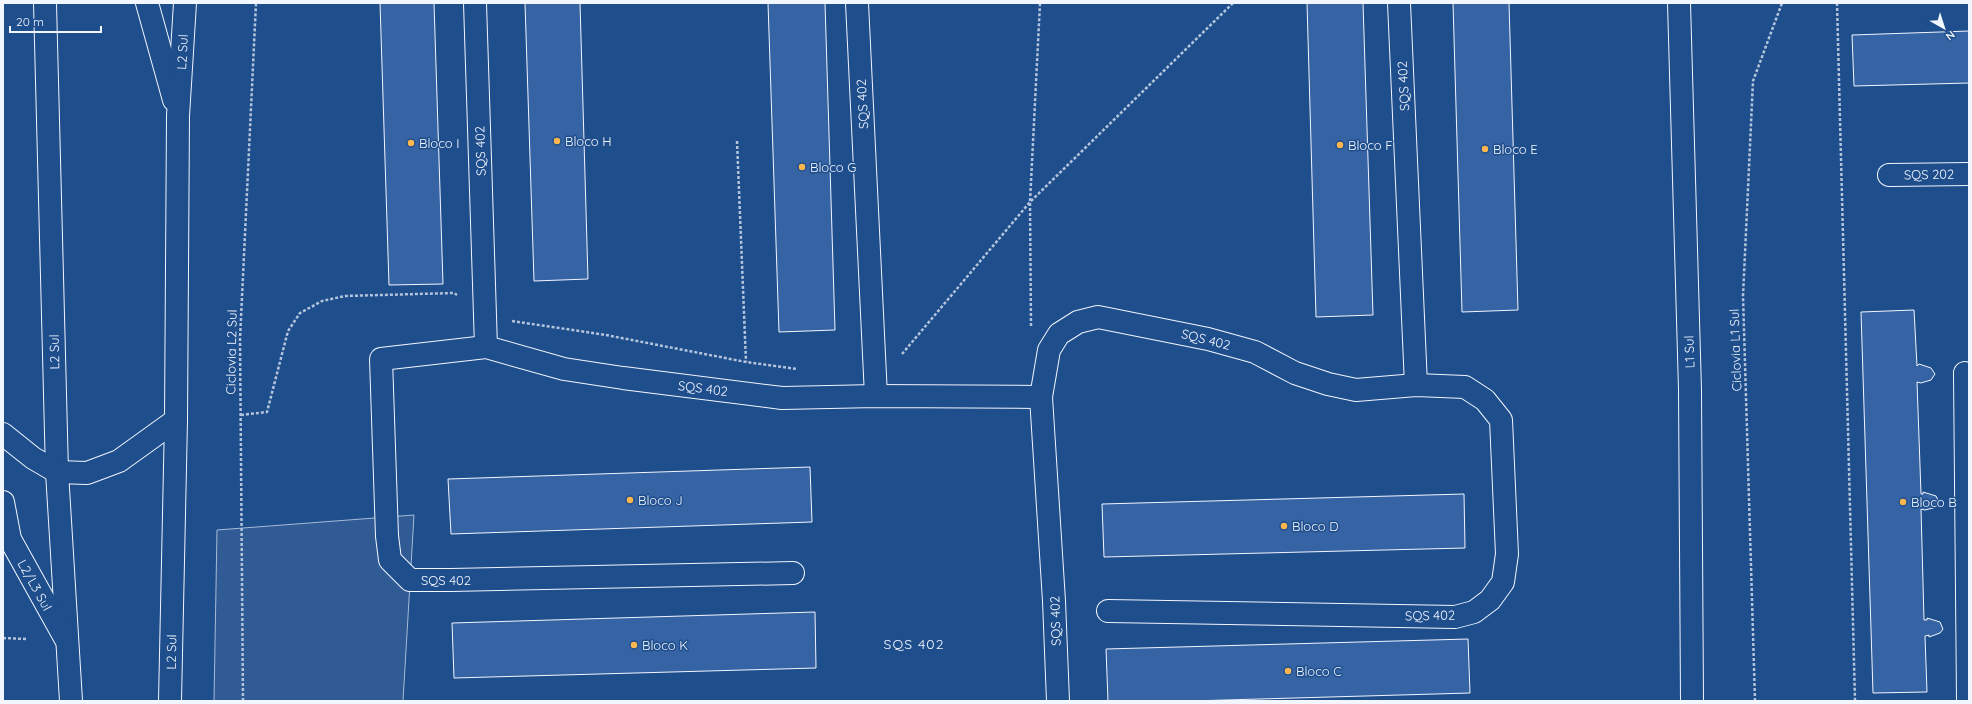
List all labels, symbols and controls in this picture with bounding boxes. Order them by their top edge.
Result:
scale bar [10,8,101,34]
north arrow [1924,8,1964,48]
text: 20 m [16,14,44,29]
text: N [1943,28,1958,44]
street label: L2 Sul [173,34,191,70]
street label: SQS 402 [1394,61,1412,111]
street label: SQS 402 [853,79,871,129]
street label: SQS 402 [471,126,489,176]
place label: Bloco H [565,133,612,149]
place label: Bloco I [419,135,460,151]
marker: Bloco H [552,136,562,146]
place label: Bloco F [1348,137,1393,153]
marker: Bloco I [406,138,416,148]
marker: Bloco F [1335,140,1345,150]
place label: Bloco E [1493,141,1538,157]
marker: Bloco E [1480,144,1490,154]
place label: Bloco G [810,159,856,175]
marker: Bloco G [797,162,807,172]
street label: SQS 202 [1904,166,1954,182]
street label: Ciclovia L1 Sul [1726,308,1744,392]
street label: Ciclovia L2 Sul [222,309,240,395]
street label: SQS 402 [1180,325,1232,353]
street label: L2 Sul [46,334,62,370]
street label: L1 Sul [1680,335,1698,369]
street label: SQS 402 [677,377,729,399]
place label: Bloco J [638,492,683,508]
place label: Bloco B [1911,494,1957,510]
marker: Bloco J [625,495,635,505]
marker: Bloco B [1898,497,1908,507]
place label: Bloco D [1292,518,1339,534]
marker: Bloco D [1279,521,1289,531]
street label: L2/L3 Sul [14,557,56,613]
street label: SQS 402 [421,572,471,588]
street label: SQS 402 [1046,596,1064,646]
street label: SQS 402 [1405,607,1455,623]
street label: L2 Sul [163,634,179,670]
district label: SQS 402 [884,635,944,653]
place label: Bloco K [642,637,688,653]
marker: Bloco K [629,640,639,650]
place label: Bloco C [1296,663,1342,679]
marker: Bloco C [1283,666,1293,676]

